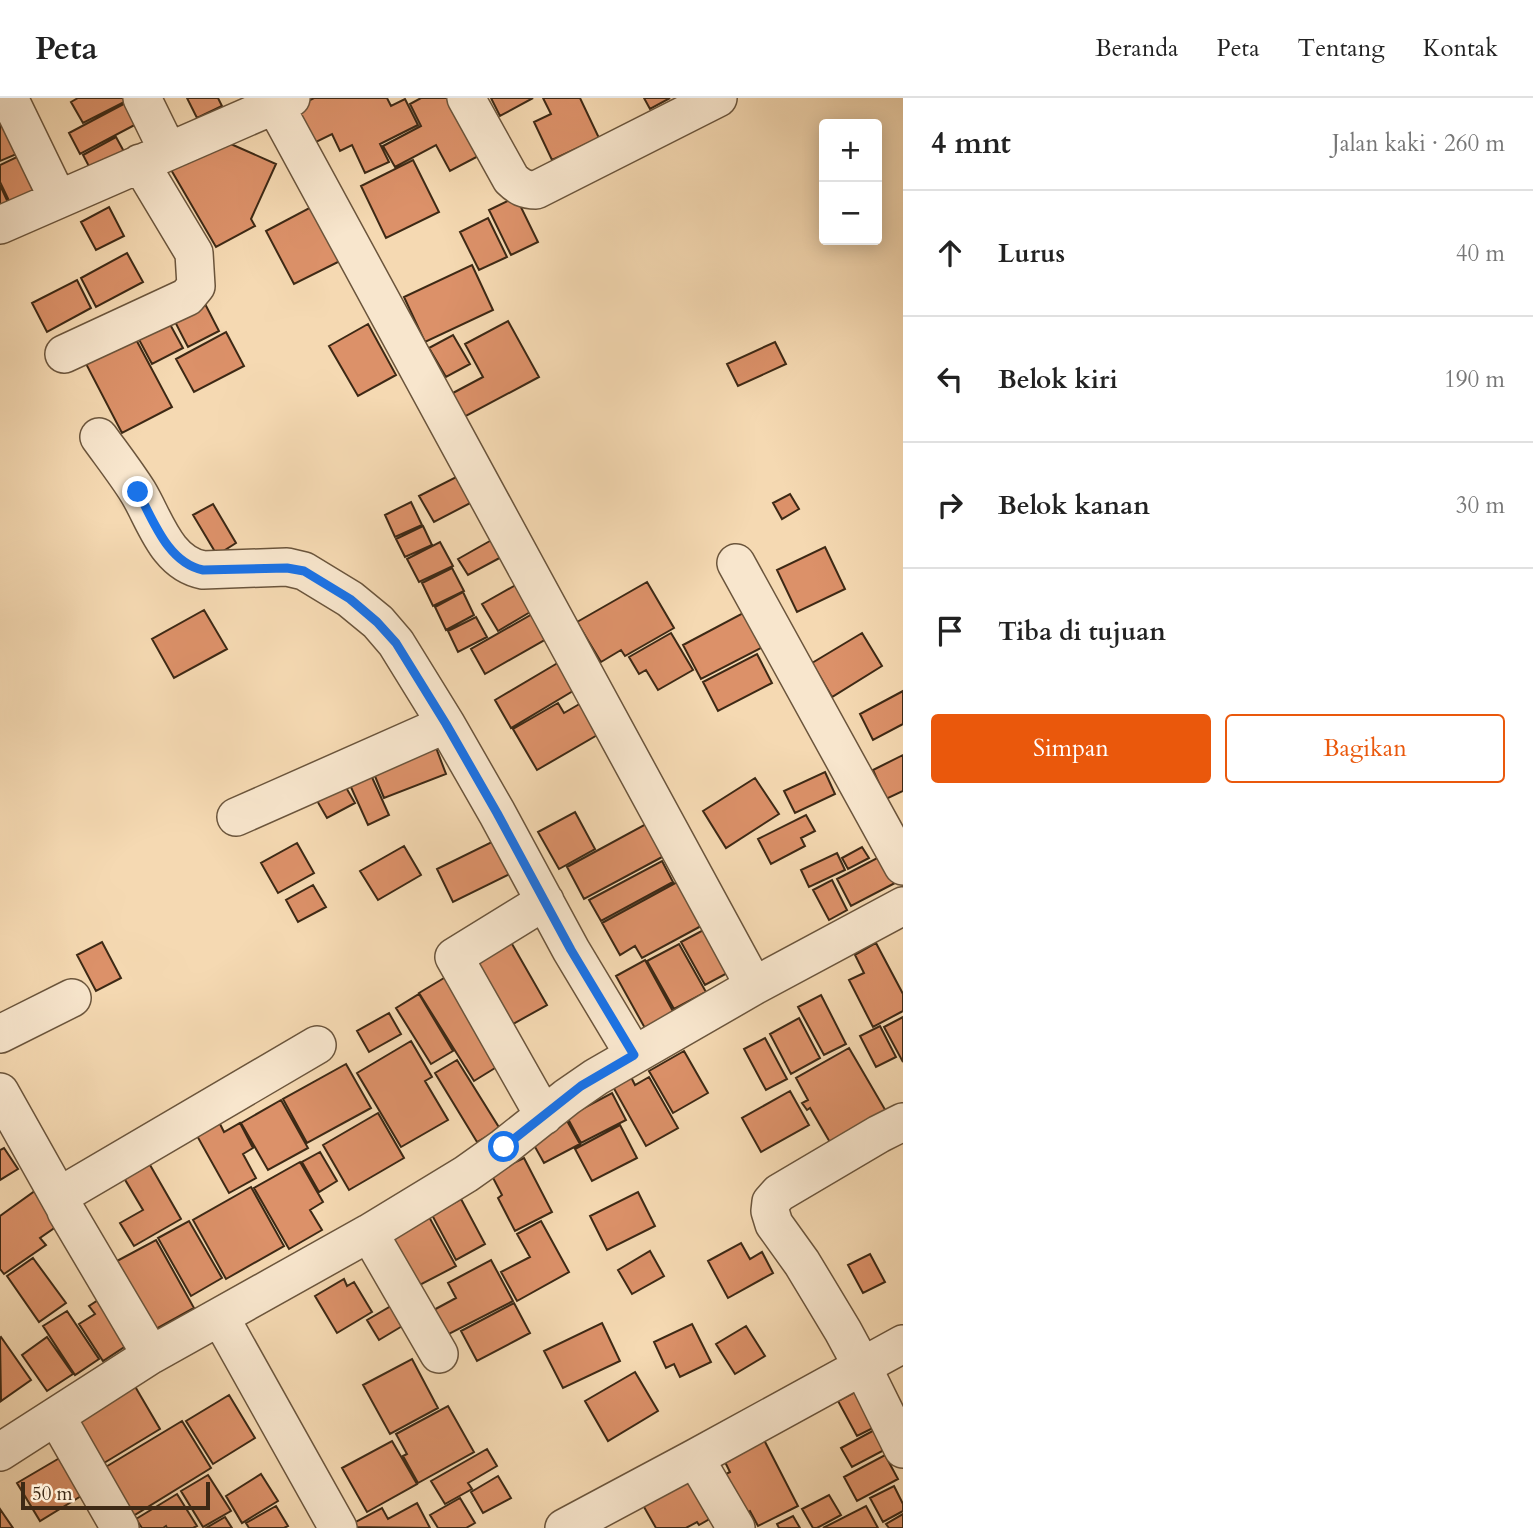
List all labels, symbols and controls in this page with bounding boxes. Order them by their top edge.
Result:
text: Peta [35,26,98,71]
text: Beranda [1095,32,1178,65]
text: Peta [1216,32,1260,65]
text: Tentang [1298,32,1385,65]
text: Kontak [1423,32,1498,65]
map controls [819,119,882,245]
button: + [819,119,882,182]
text: 4 mnt [931,123,1011,164]
text: Jalan kaki · 260 m [1332,128,1505,159]
button: − [819,182,882,245]
icon: ahead [931,234,969,272]
text: Lurus [998,236,1065,271]
text: 40 m [1456,238,1505,269]
icon: left [931,360,969,398]
text: Belok kiri [998,362,1118,397]
text: 190 m [1444,364,1505,395]
route end [122,476,153,507]
icon: right [931,486,969,524]
text: Belok kanan [998,488,1150,523]
text: 30 m [1456,490,1505,521]
icon: arrive [931,612,969,650]
text: Tiba di tujuan [998,614,1166,649]
button: Simpan [931,714,1211,783]
button: Bagikan [1225,714,1505,783]
route start [488,1131,519,1162]
scale bar [21,1479,210,1511]
text: 50 m [32,1481,73,1507]

